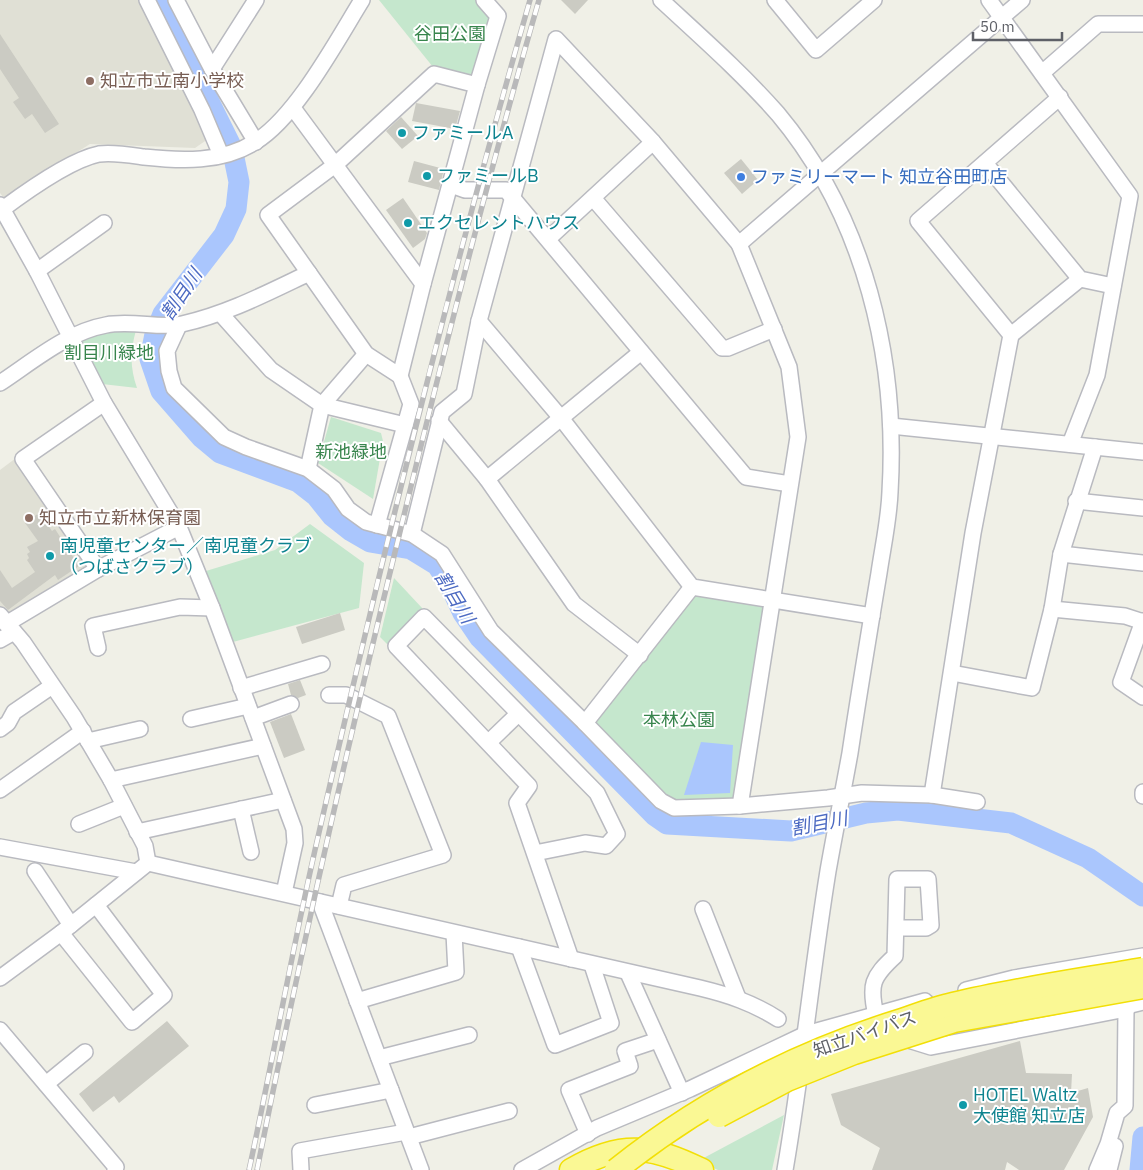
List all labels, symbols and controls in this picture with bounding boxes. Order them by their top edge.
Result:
scale bar [973,10,1062,42]
text: 50 m [980,17,1015,36]
park label: 谷田公園 [414,22,486,45]
place label: 知立市立南小学校 [100,69,244,92]
marker: 知立市立南小学校 [84,75,96,87]
place label: ファミールA [412,121,514,144]
marker: ファミールA [396,127,408,139]
place label: ファミールB [437,164,539,187]
place label: ファミリーマート 知立谷田町店 [751,165,1007,188]
marker: ファミールB [421,170,433,182]
marker: ファミリーマート 知立谷田町店 [735,171,747,183]
place label: エクセレントハウス [418,211,580,234]
marker: エクセレントハウス [402,217,414,229]
water label: 割目川 [155,262,208,324]
park label: 割目川緑地 [64,341,154,364]
park label: 新池緑地 [315,440,387,463]
place label: 知立市立新林保育園 [39,506,201,529]
marker: 知立市立新林保育園 [23,512,35,524]
place label: 南児童センター／南児童クラブ （つばさクラブ） [60,534,312,578]
marker: 南児童センター／南児童クラブ （つばさクラブ） [44,550,56,562]
water label: 割目川 [430,566,481,629]
park label: 本林公園 [643,708,715,731]
water label: 割目川 [789,805,851,840]
street label: 知立バイパス [810,1005,919,1062]
place label: HOTEL Waltz 大使館 知立店 [973,1083,1085,1127]
marker: HOTEL Waltz 大使館 知立店 [957,1099,969,1111]

